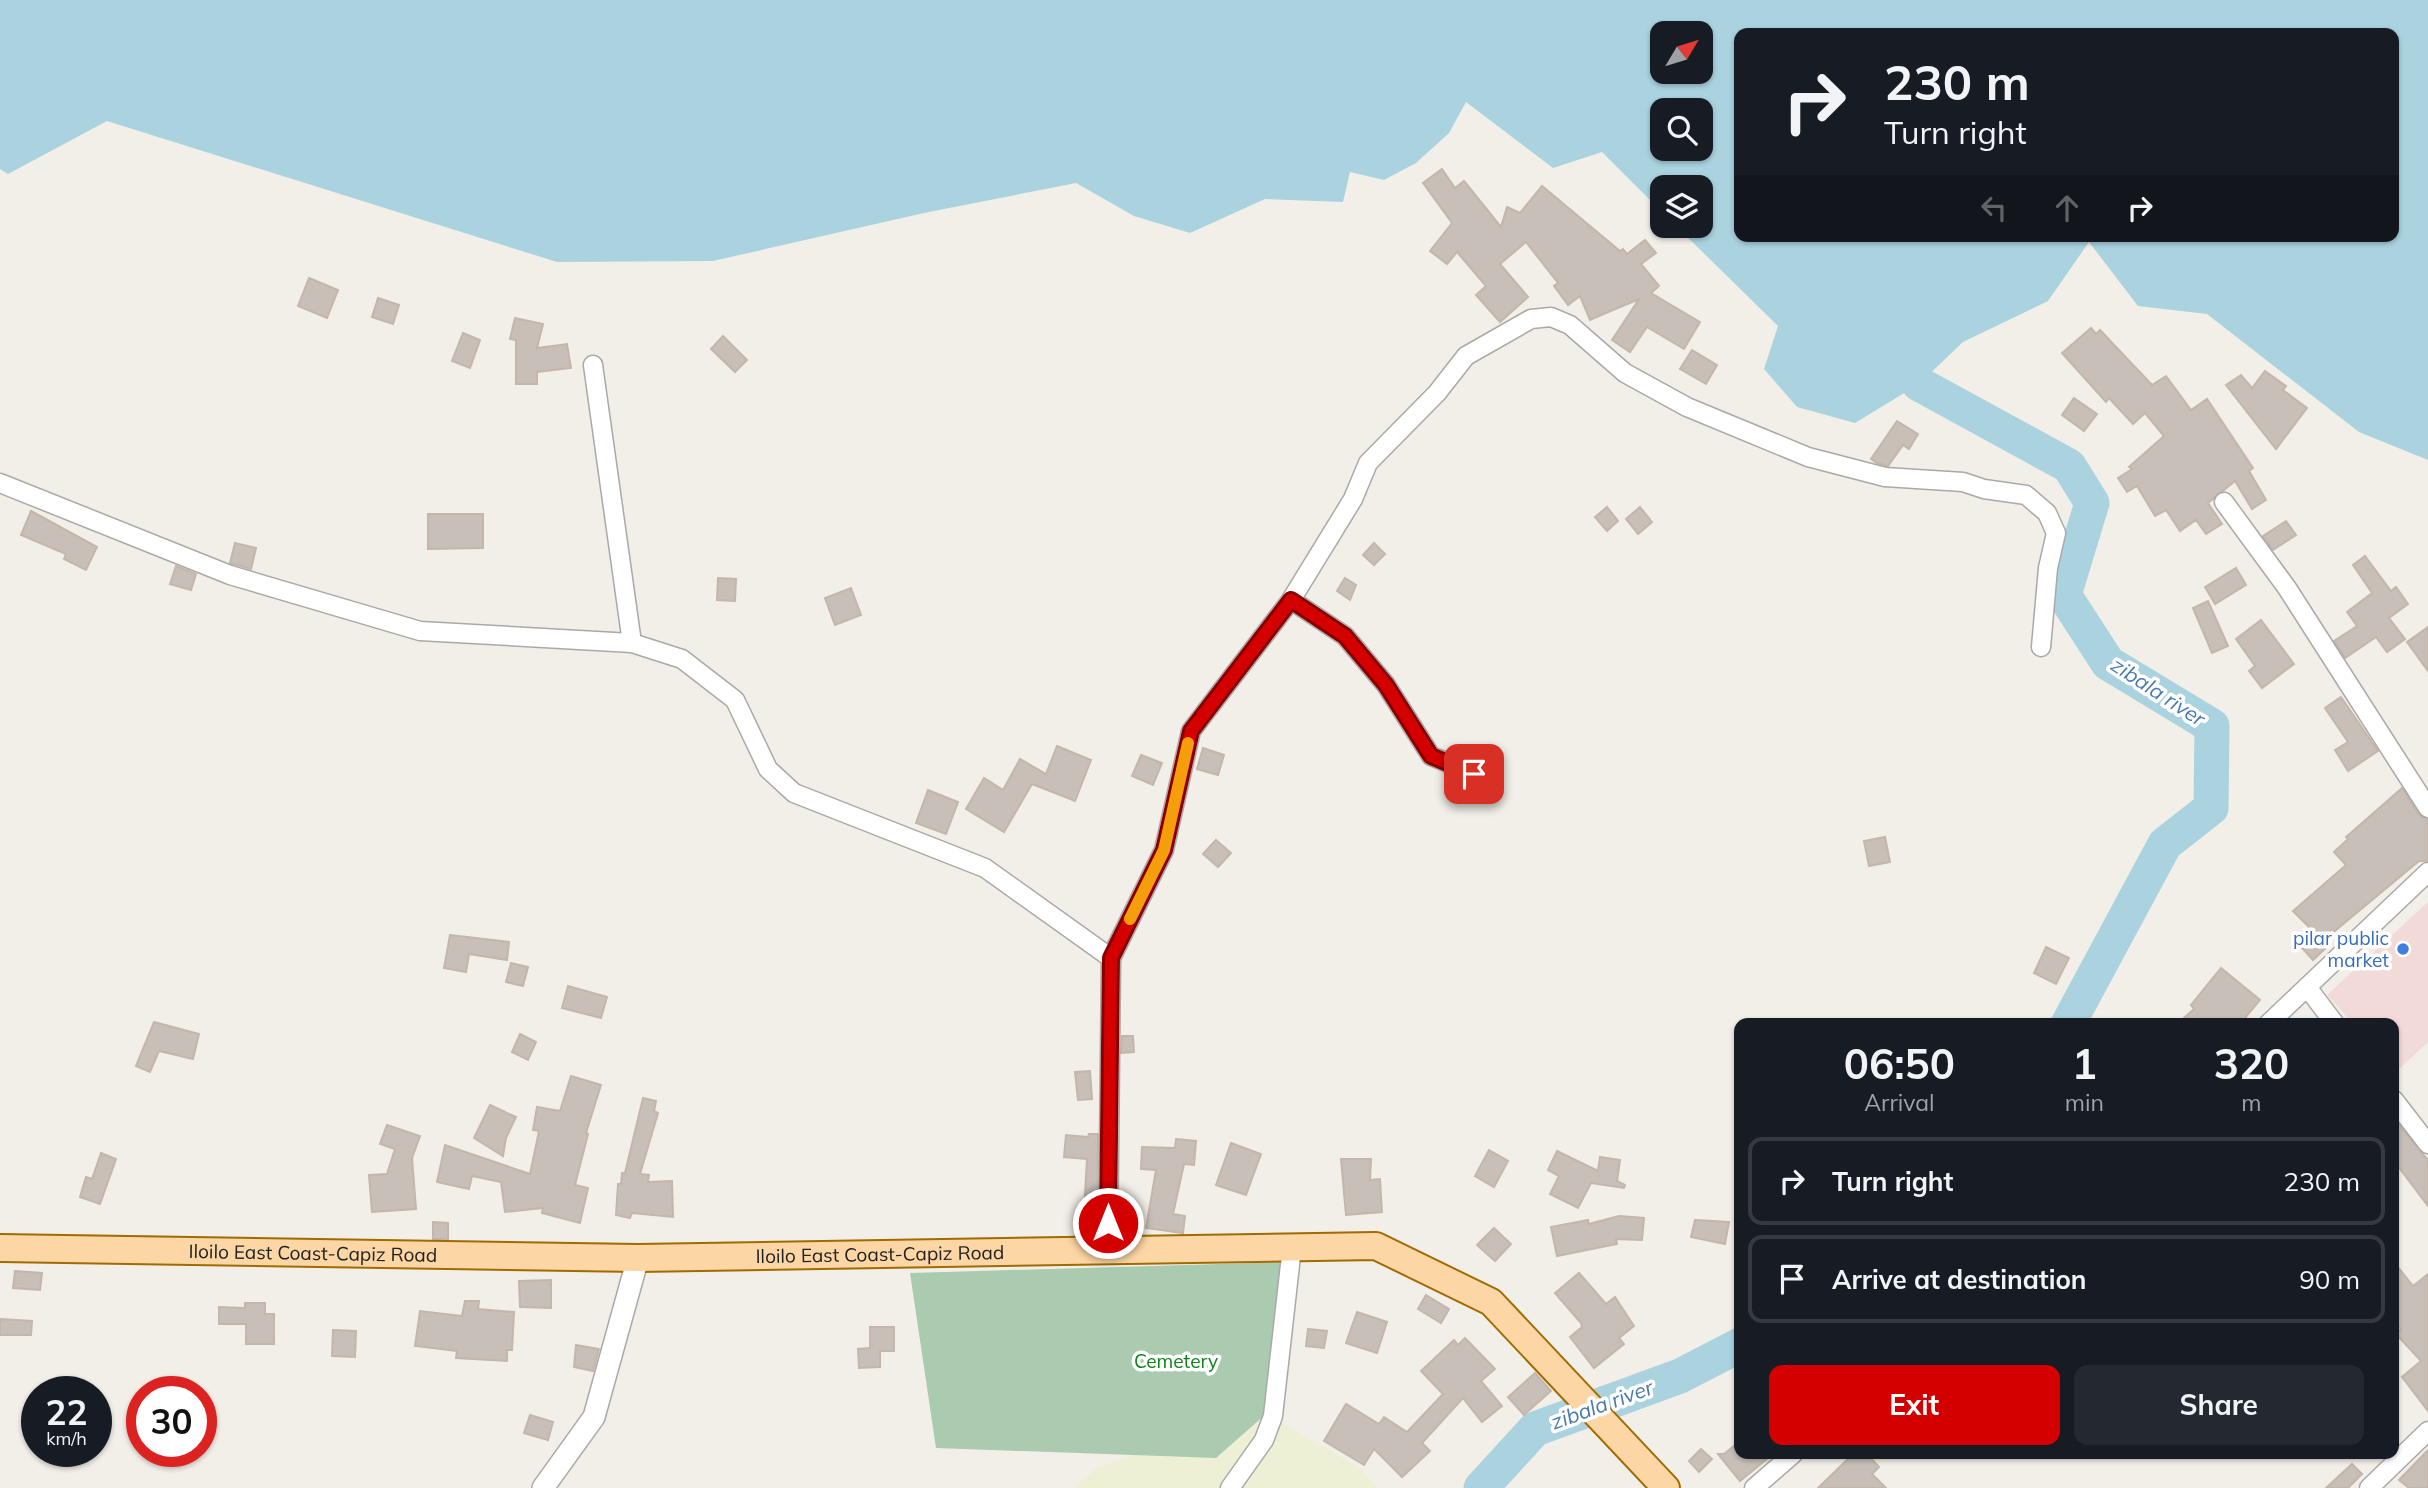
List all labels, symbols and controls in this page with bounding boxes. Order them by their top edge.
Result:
north arrow [1650,21,1713,84]
map controls [1650,21,1713,238]
text: 230 m [1884,51,2030,112]
icon: right [1769,56,1860,147]
button: search [1650,98,1713,161]
text: Turn right [1884,112,2027,152]
button: layers [1650,175,1713,238]
icon: left [1975,189,2013,227]
icon: ahead [2048,189,2086,227]
icon: right [2121,189,2159,227]
water label: zibala river [2107,651,2212,732]
pin [1444,744,1504,804]
icon: arrive [1455,755,1493,793]
place label: pilar public market [2293,926,2389,972]
marker: pilar public market [2395,941,2411,957]
text: 06:50 [1844,1037,1955,1090]
text: 1 [2072,1037,2097,1090]
text: 320 [2214,1037,2289,1090]
text: Arrival [1864,1088,1935,1117]
text: min [2065,1088,2104,1117]
text: m [2241,1088,2262,1117]
icon: right [1773,1162,1811,1200]
text: Turn right [1832,1165,1953,1198]
text: 230 m [2284,1165,2360,1198]
position arrow [1071,1186,1145,1260]
street label: Iloilo East Coast-Capiz Road [188,1239,437,1267]
street label: Iloilo East Coast-Capiz Road [755,1240,1004,1268]
icon: arrive [1773,1260,1811,1298]
text: Arrive at destination [1832,1263,2087,1296]
text: 90 m [2299,1263,2360,1296]
park label: Cemetery [1134,1349,1218,1373]
button: Exit [1769,1365,2060,1445]
button: Share [2074,1365,2364,1445]
water label: zibala river [1547,1373,1658,1435]
speed limit sign: 30 [126,1376,217,1467]
text: 22 [45,1390,88,1434]
text: km/h [46,1427,87,1450]

